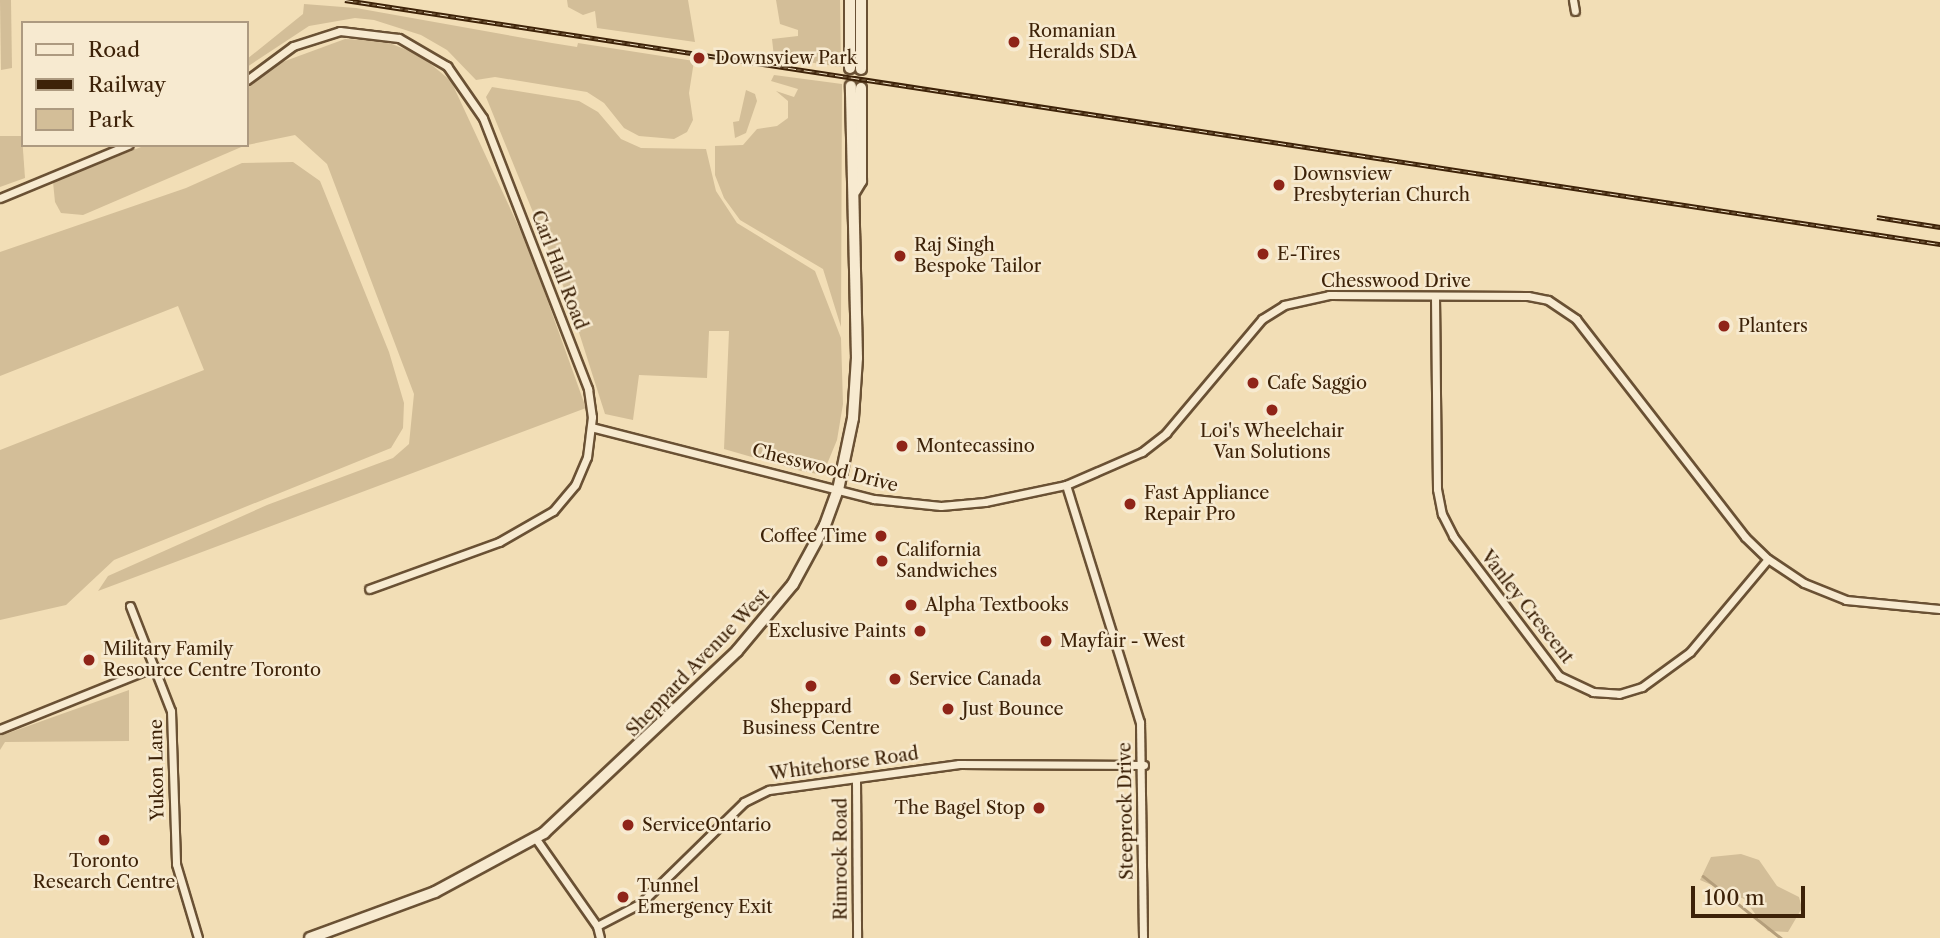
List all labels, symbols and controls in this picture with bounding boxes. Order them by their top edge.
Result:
legend [21,21,248,147]
place label: Romanian Heralds SDA [1028,21,1137,64]
marker: Romanian Heralds SDA [1006,34,1022,50]
text: Road [88,37,140,62]
place label: Downsview Park [715,47,858,69]
marker: Downsview Park [689,48,709,68]
text: Railway [88,72,166,97]
text: Park [88,107,134,132]
place label: Downsview Presbyterian Church [1293,164,1470,206]
marker: Downsview Presbyterian Church [1271,177,1287,193]
street label: Carl Hall Road [526,207,592,333]
place label: Raj Singh Bespoke Tailor [914,235,1042,278]
place label: E-Tires [1277,243,1340,265]
marker: E-Tires [1255,246,1271,262]
marker: Raj Singh Bespoke Tailor [892,248,908,264]
street label: Chesswood Drive [1321,270,1471,292]
place label: Planters [1738,315,1808,337]
marker: Planters [1716,318,1732,334]
place label: Cafe Saggio [1267,372,1367,394]
marker: Cafe Saggio [1245,375,1261,391]
marker: Loi's Wheelchair Van Solutions [1264,402,1280,418]
place label: Loi's Wheelchair Van Solutions [1200,421,1344,464]
place label: Montecassino [916,435,1035,457]
marker: Montecassino [894,438,910,454]
street label: Chesswood Drive [750,439,900,497]
place label: Fast Appliance Repair Pro [1144,483,1270,526]
marker: Fast Appliance Repair Pro [1122,496,1138,512]
place label: Coffee Time [760,525,867,547]
marker: Coffee Time [873,528,889,544]
place label: California Sandwiches [896,540,997,582]
street label: Vanley Crescent [1476,546,1578,668]
marker: California Sandwiches [874,553,890,569]
street label: Sheppard Avenue West [621,584,775,742]
place label: Alpha Textbooks [925,594,1069,616]
marker: Alpha Textbooks [903,597,919,613]
place label: Exclusive Paints [768,620,906,642]
marker: Exclusive Paints [912,623,928,639]
place label: Mayfair - West [1060,630,1186,652]
marker: Mayfair - West [1038,633,1054,649]
place label: Military Family Resource Centre Toronto [103,639,321,682]
marker: Military Family Resource Centre Toronto [81,652,97,668]
place label: Service Canada [909,668,1042,690]
marker: Service Canada [887,671,903,687]
marker: Sheppard Business Centre [803,678,819,694]
place label: Sheppard Business Centre [742,697,880,740]
place label: Just Bounce [962,698,1064,720]
marker: Just Bounce [940,701,956,717]
street label: Yukon Lane [145,719,169,821]
street label: Steeprock Drive [1114,742,1138,880]
street label: Whitehorse Road [768,743,920,785]
place label: The Bagel Stop [894,797,1025,819]
street label: Rimrock Road [830,798,852,920]
marker: The Bagel Stop [1031,800,1047,816]
place label: ServiceOntario [642,814,771,836]
marker: ServiceOntario [620,817,636,833]
marker: Toronto Research Centre [96,832,112,848]
place label: Toronto Research Centre [33,851,175,894]
scale bar [1695,872,1809,916]
place label: Tunnel Emergency Exit [637,876,773,918]
text: 100 m [1704,885,1765,910]
marker: Tunnel Emergency Exit [615,889,631,905]

